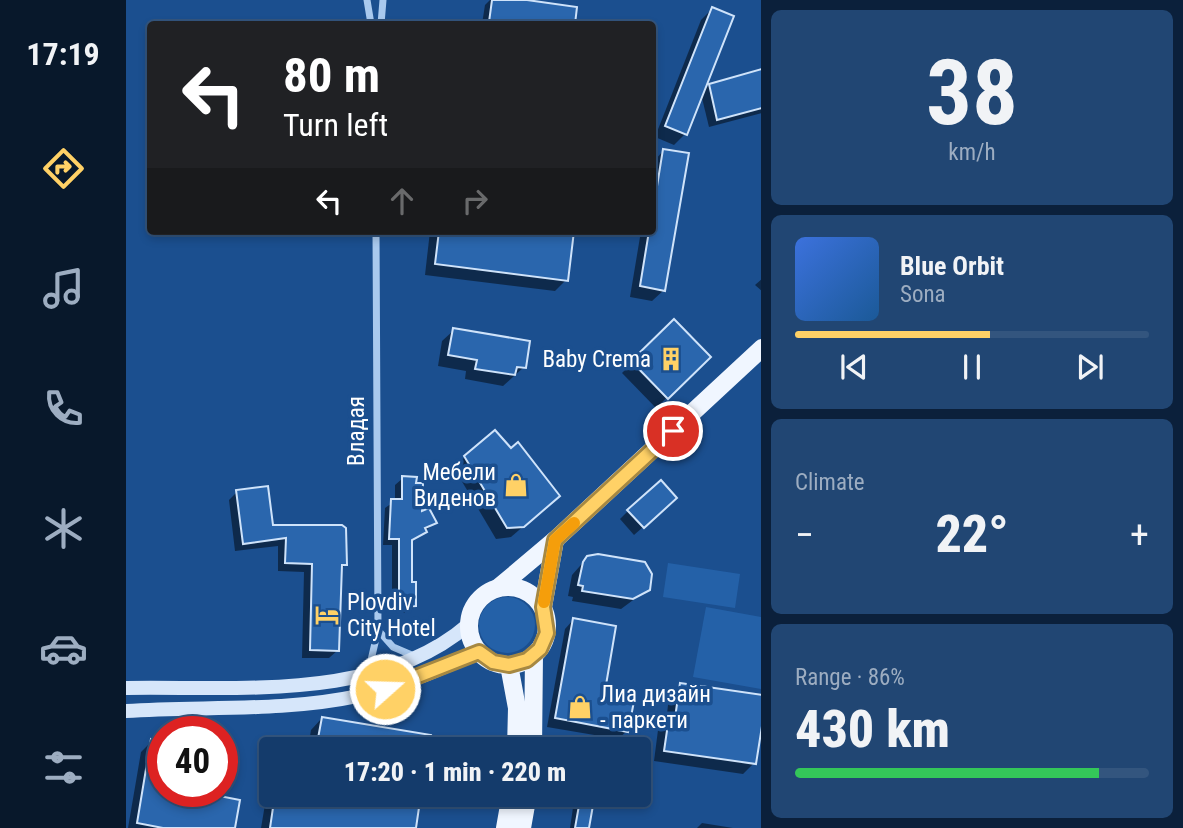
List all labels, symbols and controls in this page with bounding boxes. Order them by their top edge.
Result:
text: 17:19 [26,35,100,73]
text: 38 [926,40,1018,146]
text: 80 m [283,47,380,104]
icon: left [168,49,259,140]
text: Turn left [283,106,388,144]
text: km/h [948,139,996,166]
icon: directions [39,144,88,193]
icon: left [310,182,348,220]
icon: ahead [383,182,421,220]
icon: right [456,182,494,220]
text: Blue Orbit [900,251,1004,281]
icon: music [39,264,88,313]
text: Sona [900,281,946,308]
building icon: Baby Crema [657,345,685,373]
place label: Baby Crema [542,346,651,373]
icon: previous [835,348,873,386]
icon: pause [953,348,991,386]
icon: next [1071,348,1109,386]
icon: phone [39,384,88,433]
street label: Владая [343,396,370,466]
pin [643,401,703,461]
icon: arrive [654,412,692,450]
place label: Мебели Виденов [414,459,496,512]
text: Climate [795,469,865,496]
shop icon: Мебели Виденов [502,471,530,499]
icon: climate [39,504,88,553]
text: 22° [935,504,1009,565]
text: − [795,513,814,557]
text: + [1130,513,1149,557]
place label: Plovdiv City Hotel [347,589,436,642]
hotel icon: Plovdiv City Hotel [313,601,341,629]
icon: car [39,624,88,673]
position arrow [348,652,422,726]
text: Range · 86% [795,664,905,691]
place label: Лиа дизайн - паркети [600,681,711,734]
shop icon: Лиа дизайн - паркети [566,693,594,721]
text: 430 km [795,699,950,760]
speed limit sign: 40 [147,716,238,807]
icon: filters [39,743,88,792]
text: 17:20 · 1 min · 220 m [344,757,566,787]

